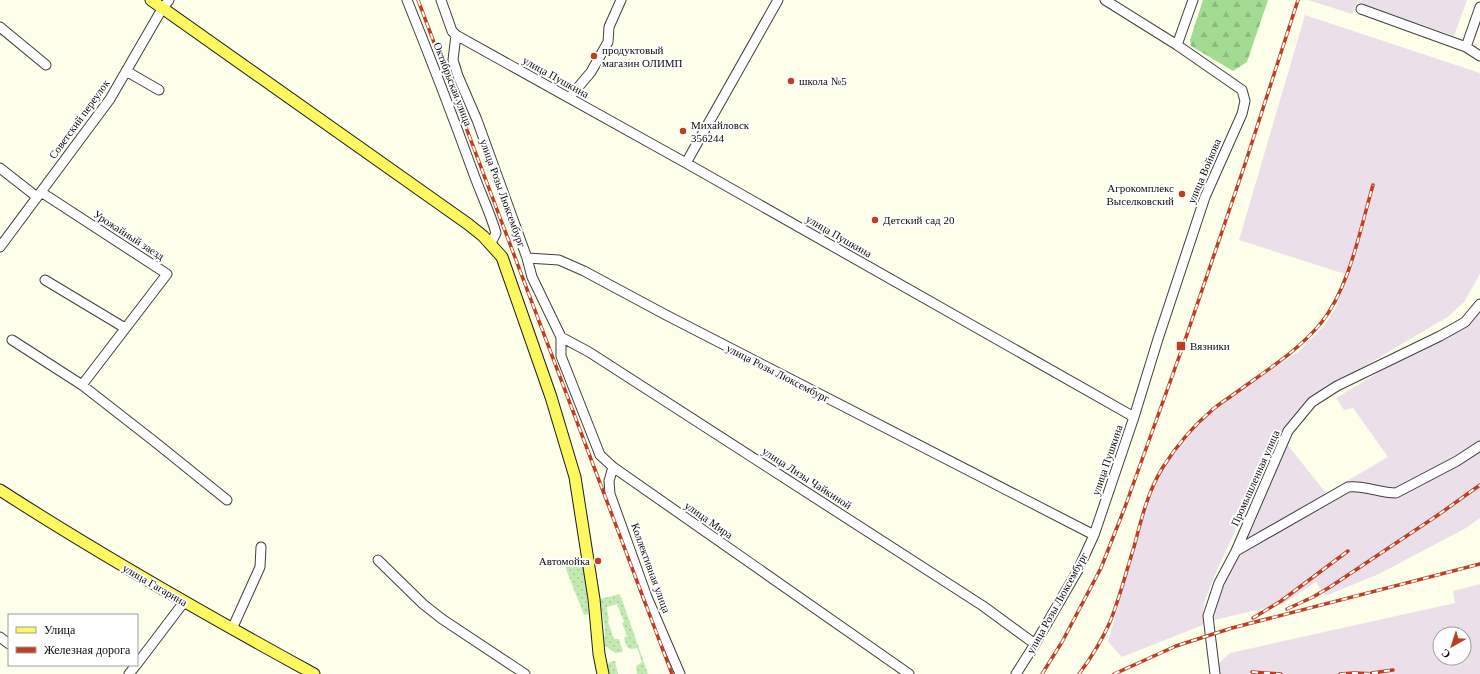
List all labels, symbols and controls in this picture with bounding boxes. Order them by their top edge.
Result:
street label: Октябрьская улица [431,40,475,128]
place label: продуктовый магазин ОЛИМП [602,44,683,69]
marker: продуктовый магазин ОЛИМП [589,51,599,61]
street label: улица Пушкина [521,54,591,100]
place label: школа №5 [799,75,847,87]
marker: школа №5 [786,76,796,86]
street label: Советский переулок [46,77,112,161]
place label: Михайловск 356244 [691,119,750,144]
marker: Михайловск 356244 [678,126,688,136]
street label: улица Розы Люксембург [478,137,528,249]
street label: улица Войкова [1185,137,1223,205]
place label: Агрокомплекс Выселковский [1106,182,1174,207]
marker: Агрокомплекс Выселковский [1177,189,1187,199]
street label: Урожайный заезд [91,208,167,263]
street label: улица Пушкина [804,212,874,260]
place label: Детский сад 20 [883,214,955,226]
marker: Детский сад 20 [870,215,880,225]
marker: Вязники [1175,340,1187,352]
place label: Вязники [1190,340,1230,352]
street label: улица Розы Люксембург [724,342,832,404]
street label: улица Пушкина [1089,423,1125,497]
street label: Промышленная улица [1228,428,1282,528]
street label: улица Лизы Чайкиной [760,445,854,511]
street label: улица Мира [683,499,735,541]
street label: Коллективная улица [629,521,673,615]
street label: улица Розы Люксембург [1024,550,1090,656]
place label: Автомойка [539,555,590,567]
marker: Автомойка [593,556,603,566]
street label: улица Гагарина [121,562,189,608]
legend [8,614,138,666]
text: Улица [44,623,76,637]
north arrow [1432,626,1472,666]
text: Железная дорога [44,643,131,657]
text: С [1439,647,1453,661]

